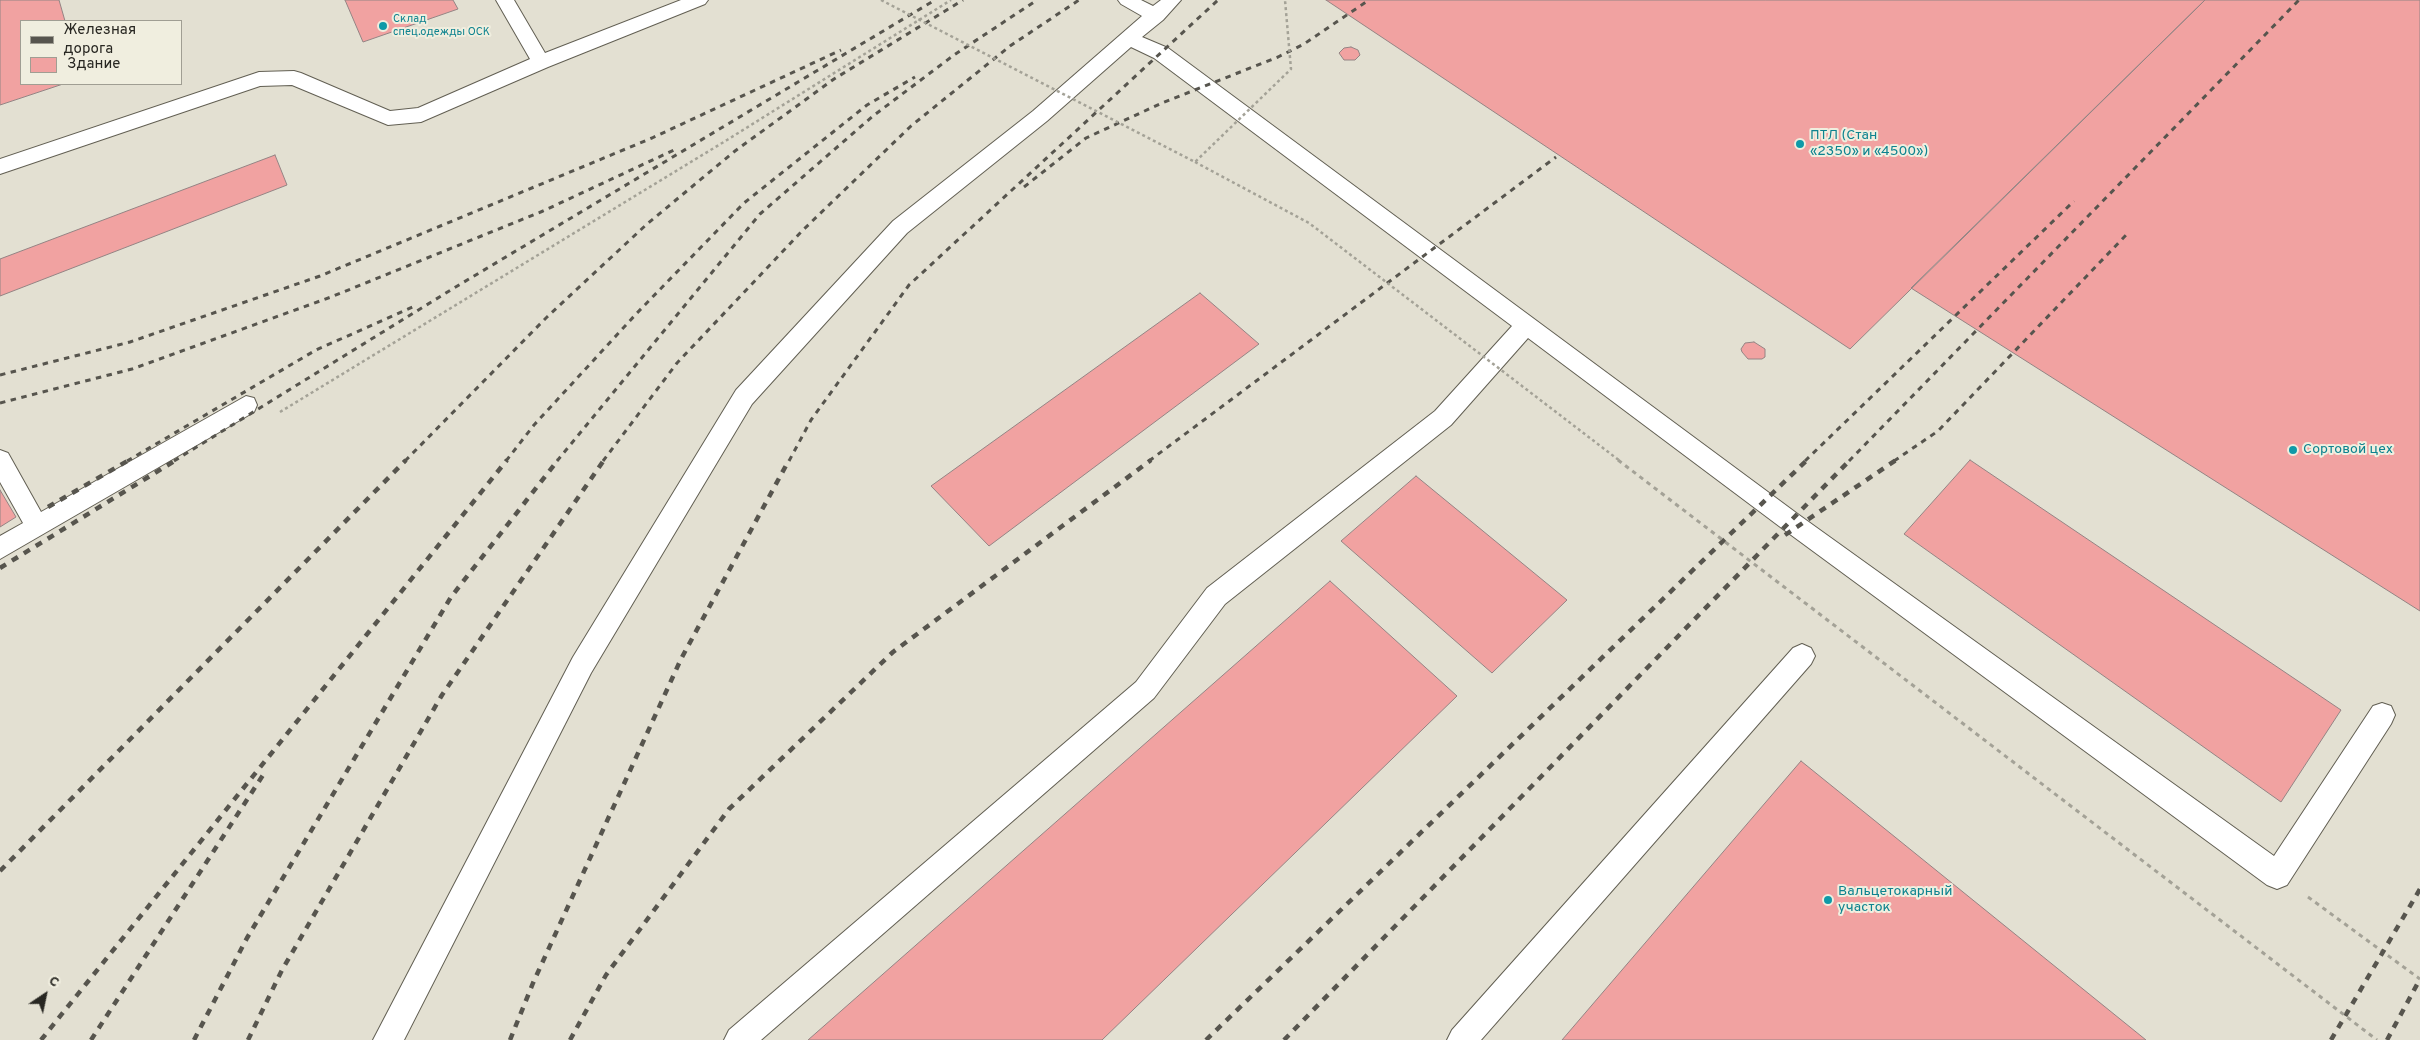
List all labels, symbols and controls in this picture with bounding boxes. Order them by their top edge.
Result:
place label: Склад спец.одежды ОСК [393,13,490,39]
legend [20,20,182,85]
marker: Склад спец.одежды ОСК [377,20,389,32]
text: Железная дорога [64,21,136,59]
text: Здание [67,55,120,74]
place label: ПТЛ (Стан «2350» и «4500») [1810,128,1928,160]
marker: ПТЛ (Стан «2350» и «4500») [1794,138,1806,150]
place label: Сортовой цех [2303,442,2393,458]
marker: Сортовой цех [2287,444,2299,456]
place label: Вальцетокарный участок [1838,884,1952,916]
marker: Вальцетокарный участок [1822,894,1834,906]
north arrow [20,970,70,1020]
text: С [45,973,62,992]

